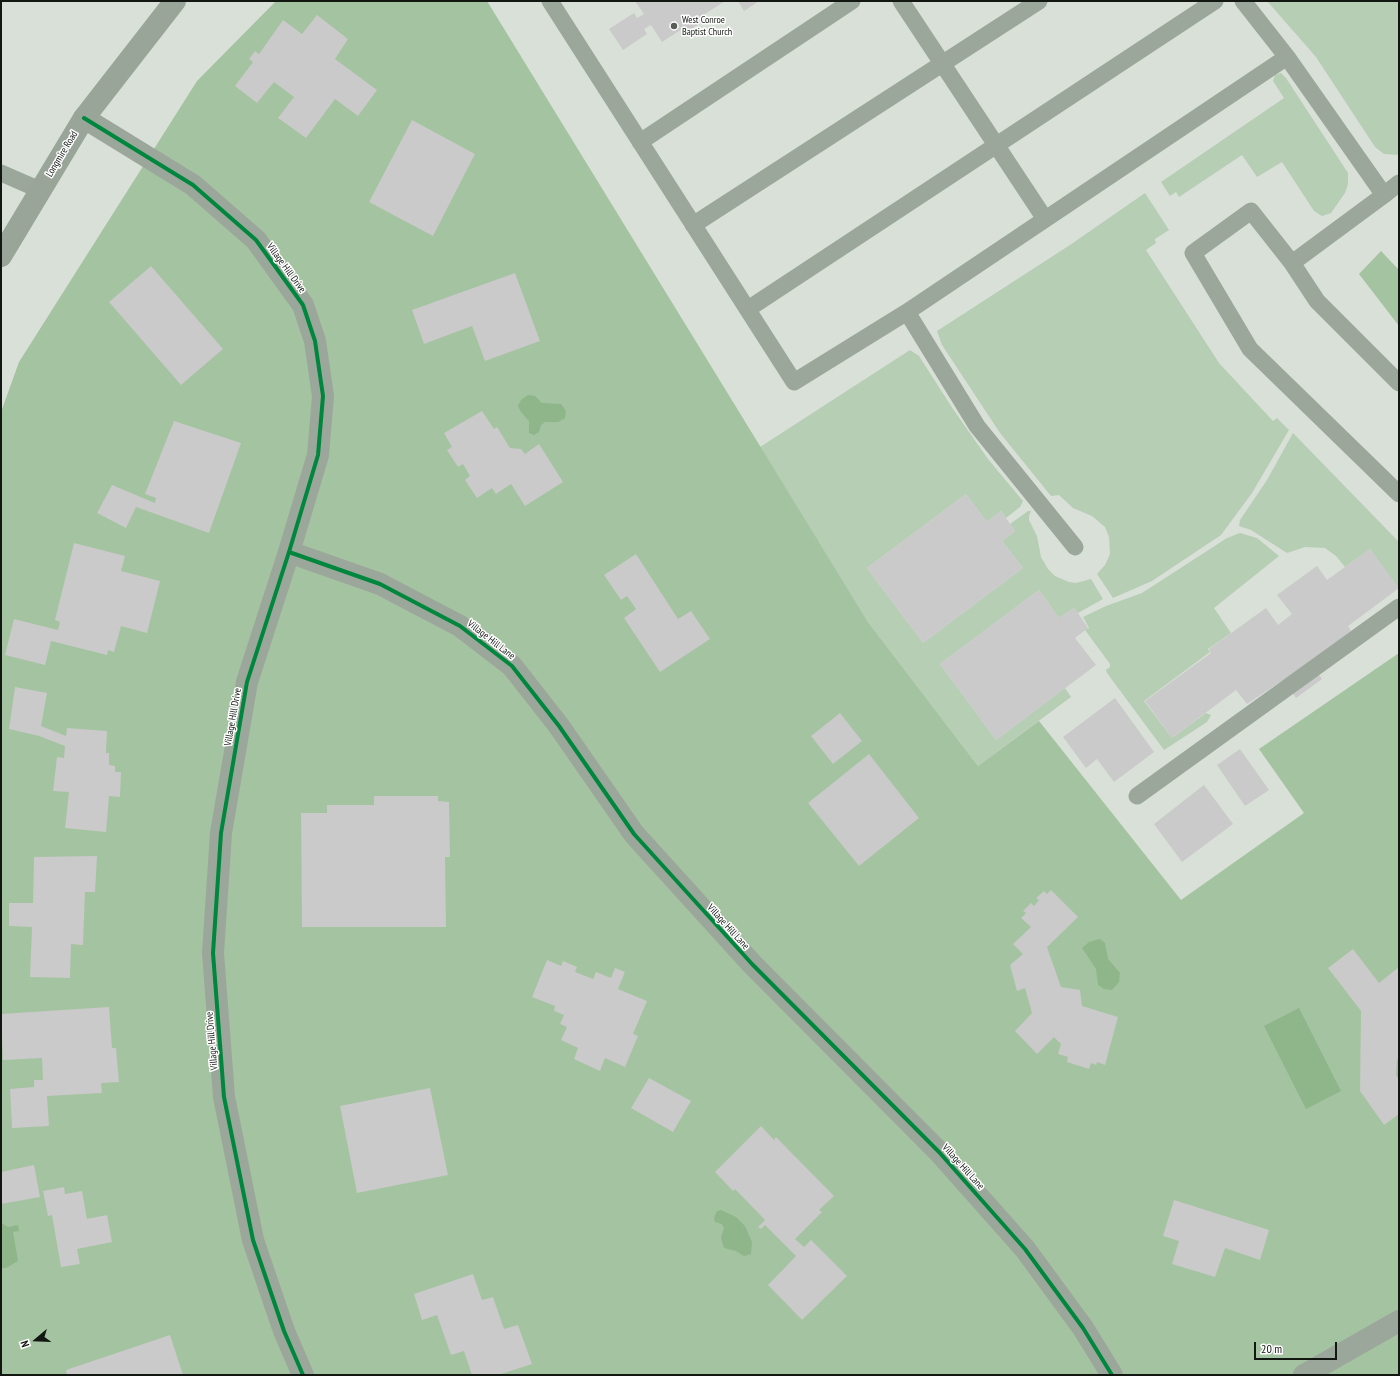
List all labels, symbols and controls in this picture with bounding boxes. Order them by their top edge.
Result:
place label: West Conroe Baptist Church [682,14,732,38]
marker: West Conroe Baptist Church [669,21,679,31]
street label: Longmire Road [44,129,80,179]
street label: Village Hill Drive [264,241,308,295]
street label: Village Hill Lane [465,618,517,662]
street label: Village Hill Drive [222,687,244,747]
street label: Village Hill Lane [705,902,751,952]
street label: Village Hill Drive [203,1011,221,1071]
street label: Village Hill Lane [940,1142,986,1192]
north arrow [16,1320,56,1360]
scale bar [1256,1334,1339,1360]
text: N [17,1339,32,1349]
text: 20 m [1261,1341,1282,1356]

